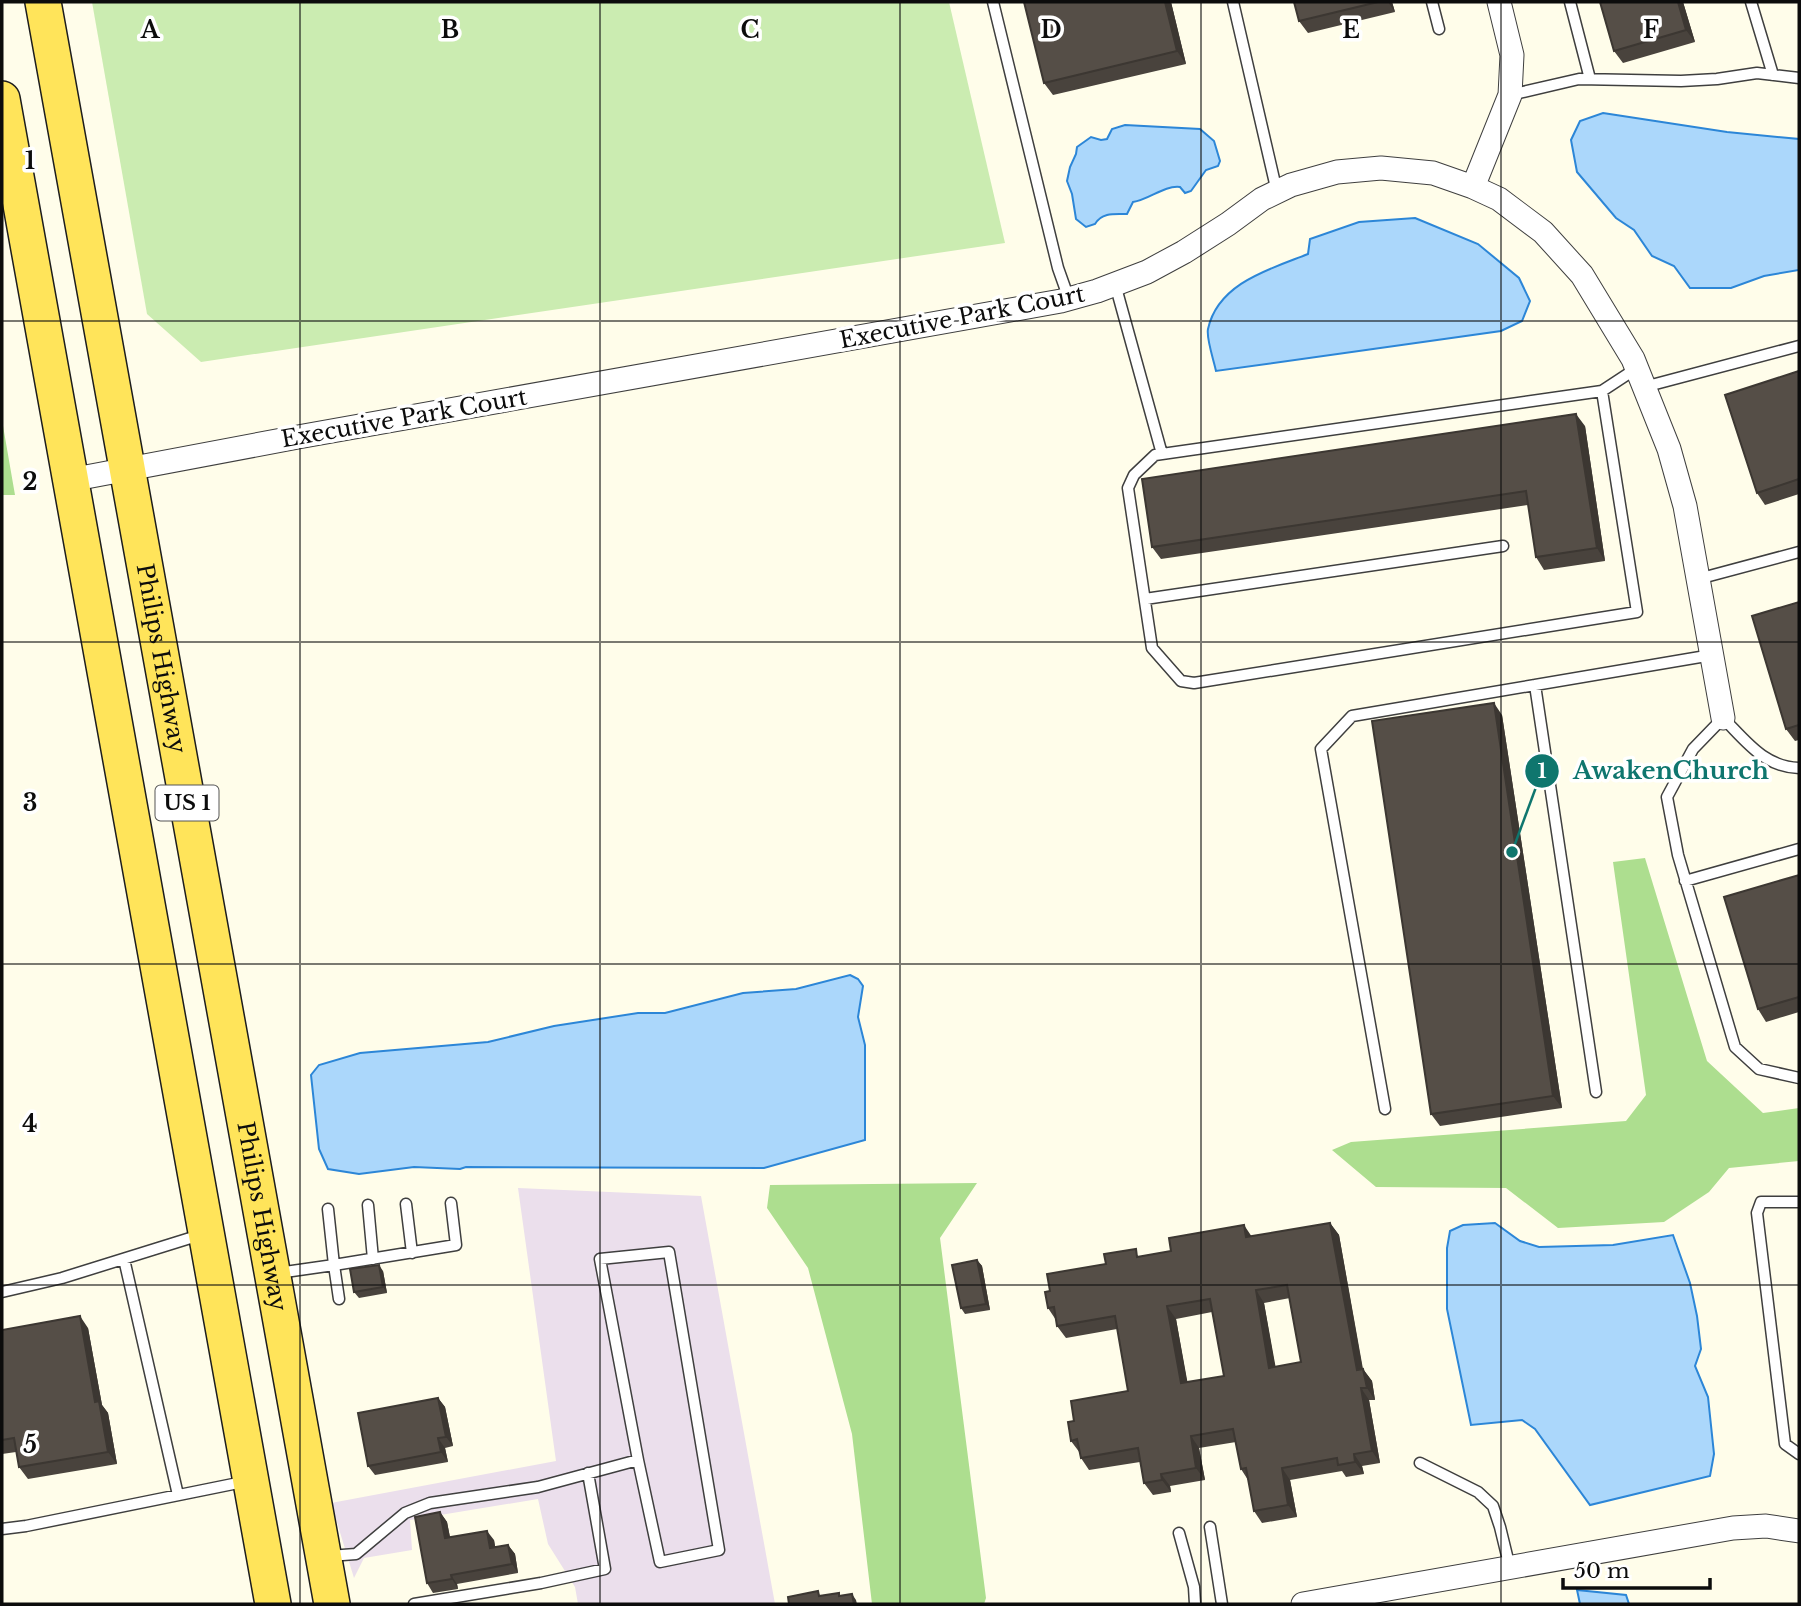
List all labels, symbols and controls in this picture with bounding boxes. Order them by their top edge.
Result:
text: A [140,16,161,44]
text: B [441,16,459,44]
text: C [741,16,759,44]
text: D [1040,16,1062,44]
text: E [1342,16,1360,44]
text: F [1643,16,1659,44]
text: 1 [25,147,35,175]
street label: Executive Park Court [837,279,1087,355]
street label: Executive Park Court [279,383,529,453]
text: 2 [23,468,37,496]
street label: Philips Highway [131,561,192,756]
callout: AwakenChurch [1524,748,1783,793]
text: AwakenChurch [1572,756,1769,785]
text: 1 [1537,758,1547,784]
road number: US 1 [156,786,218,820]
text: 3 [23,789,37,817]
text: 4 [22,1110,38,1138]
street label: Philips Highway [231,1119,293,1314]
text: 5 [23,1431,37,1459]
scale bar [1563,1546,1710,1590]
text: 50 m [1574,1558,1630,1584]

